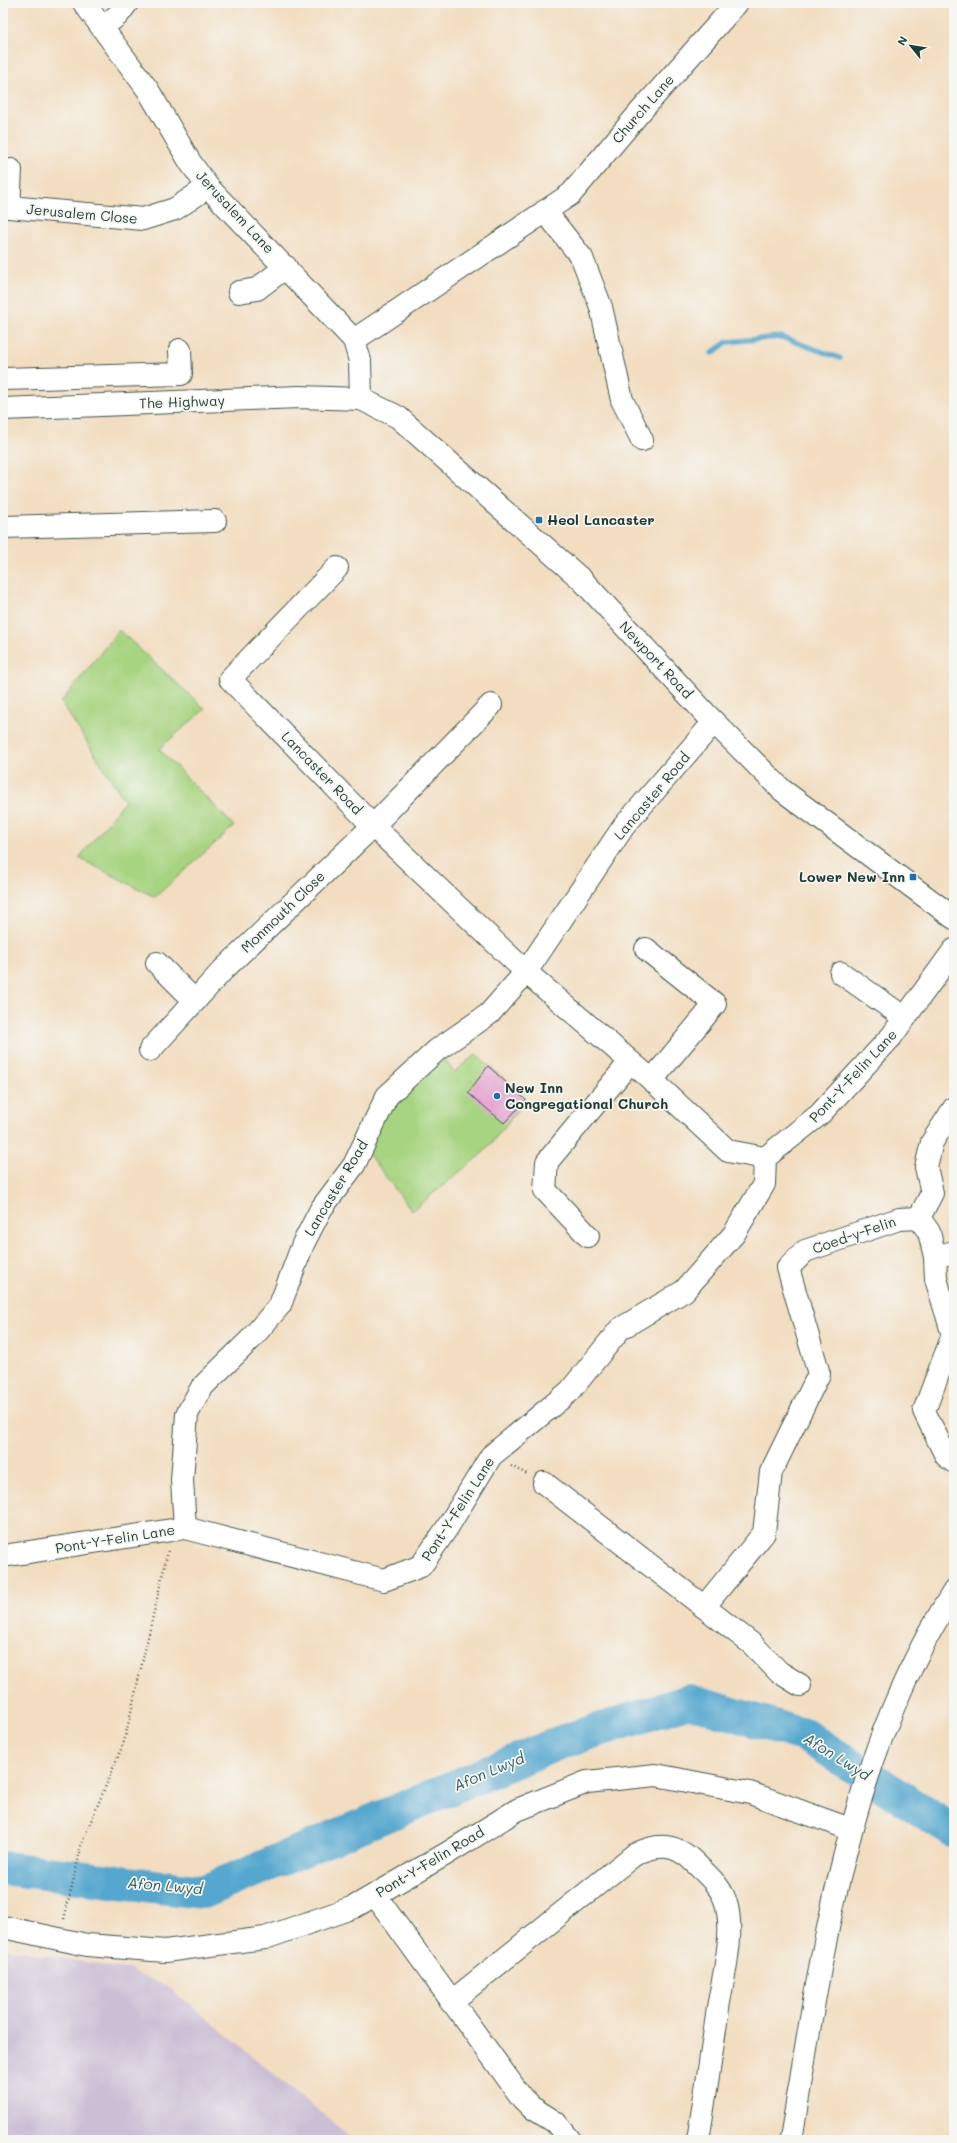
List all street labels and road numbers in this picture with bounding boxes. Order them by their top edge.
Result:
street label: Church Lane [607,70,678,147]
street label: Jerusalem Lane [192,166,279,257]
street label: Jerusalem Close [26,199,138,228]
street label: The Highway [139,391,225,412]
street label: Newport Road [616,617,697,703]
street label: Lancaster Road [278,727,367,818]
street label: Lancaster Road [609,748,694,843]
street label: Monmouth Close [236,867,329,957]
street label: Pont-Y-Felin Lane [804,1025,901,1126]
street label: Lancaster Road [299,1136,372,1239]
street label: Coed-y-Felin [810,1211,898,1258]
street label: Pont-Y-Felin Lane [417,1453,498,1565]
street label: Pont-Y-Felin Lane [54,1520,176,1557]
street label: Pont-Y-Felin Road [372,1822,488,1901]

